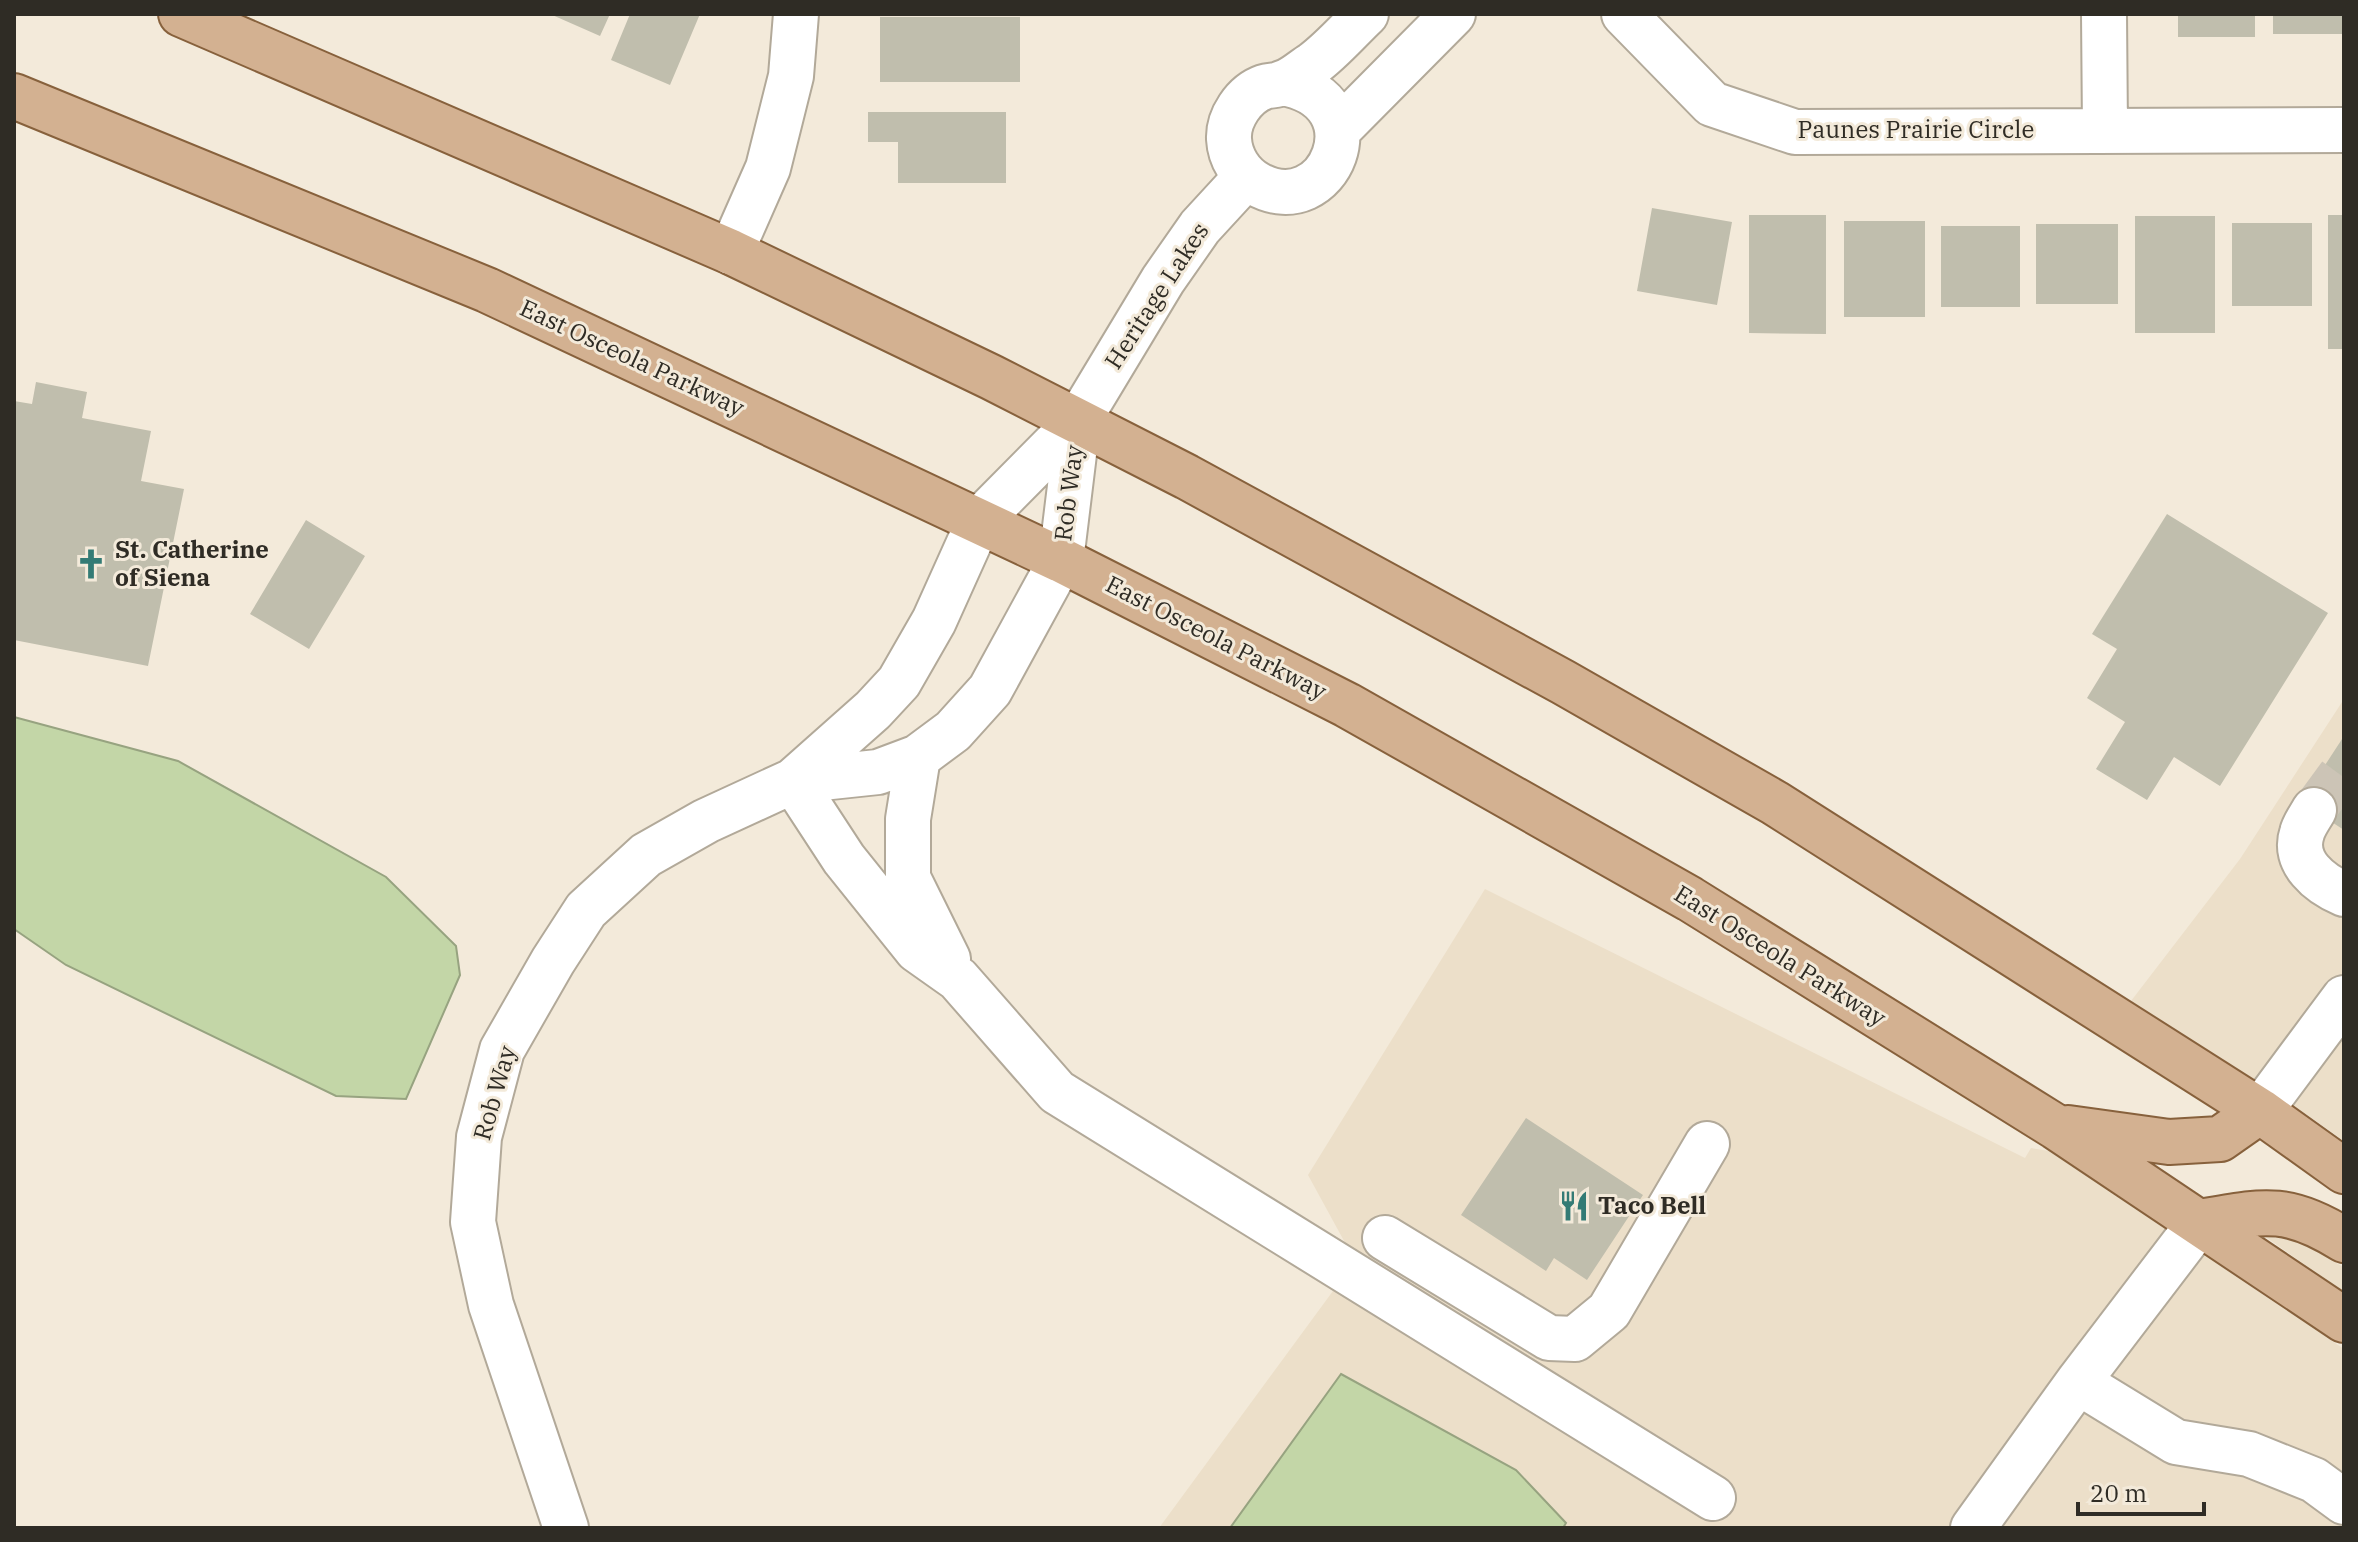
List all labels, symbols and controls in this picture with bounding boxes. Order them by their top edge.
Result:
street label: Paunes Prairie Circle [1798,113,2034,145]
street label: Heritage Lakes [1097,216,1215,375]
street label: East Osceola Parkway [515,291,750,423]
street label: Rob Way [1046,443,1090,543]
place label: St. Catherine of Siena [115,533,269,593]
church icon: St. Catherine of Siena [74,547,108,581]
street label: East Osceola Parkway [1101,567,1333,707]
street label: East Osceola Parkway [1669,877,1893,1033]
street label: Rob Way [465,1042,523,1144]
restaurant icon: Taco Bell [1557,1189,1591,1223]
place label: Taco Bell [1598,1189,1706,1221]
scale bar [2078,1466,2204,1516]
text: 20 m [2090,1477,2147,1509]

